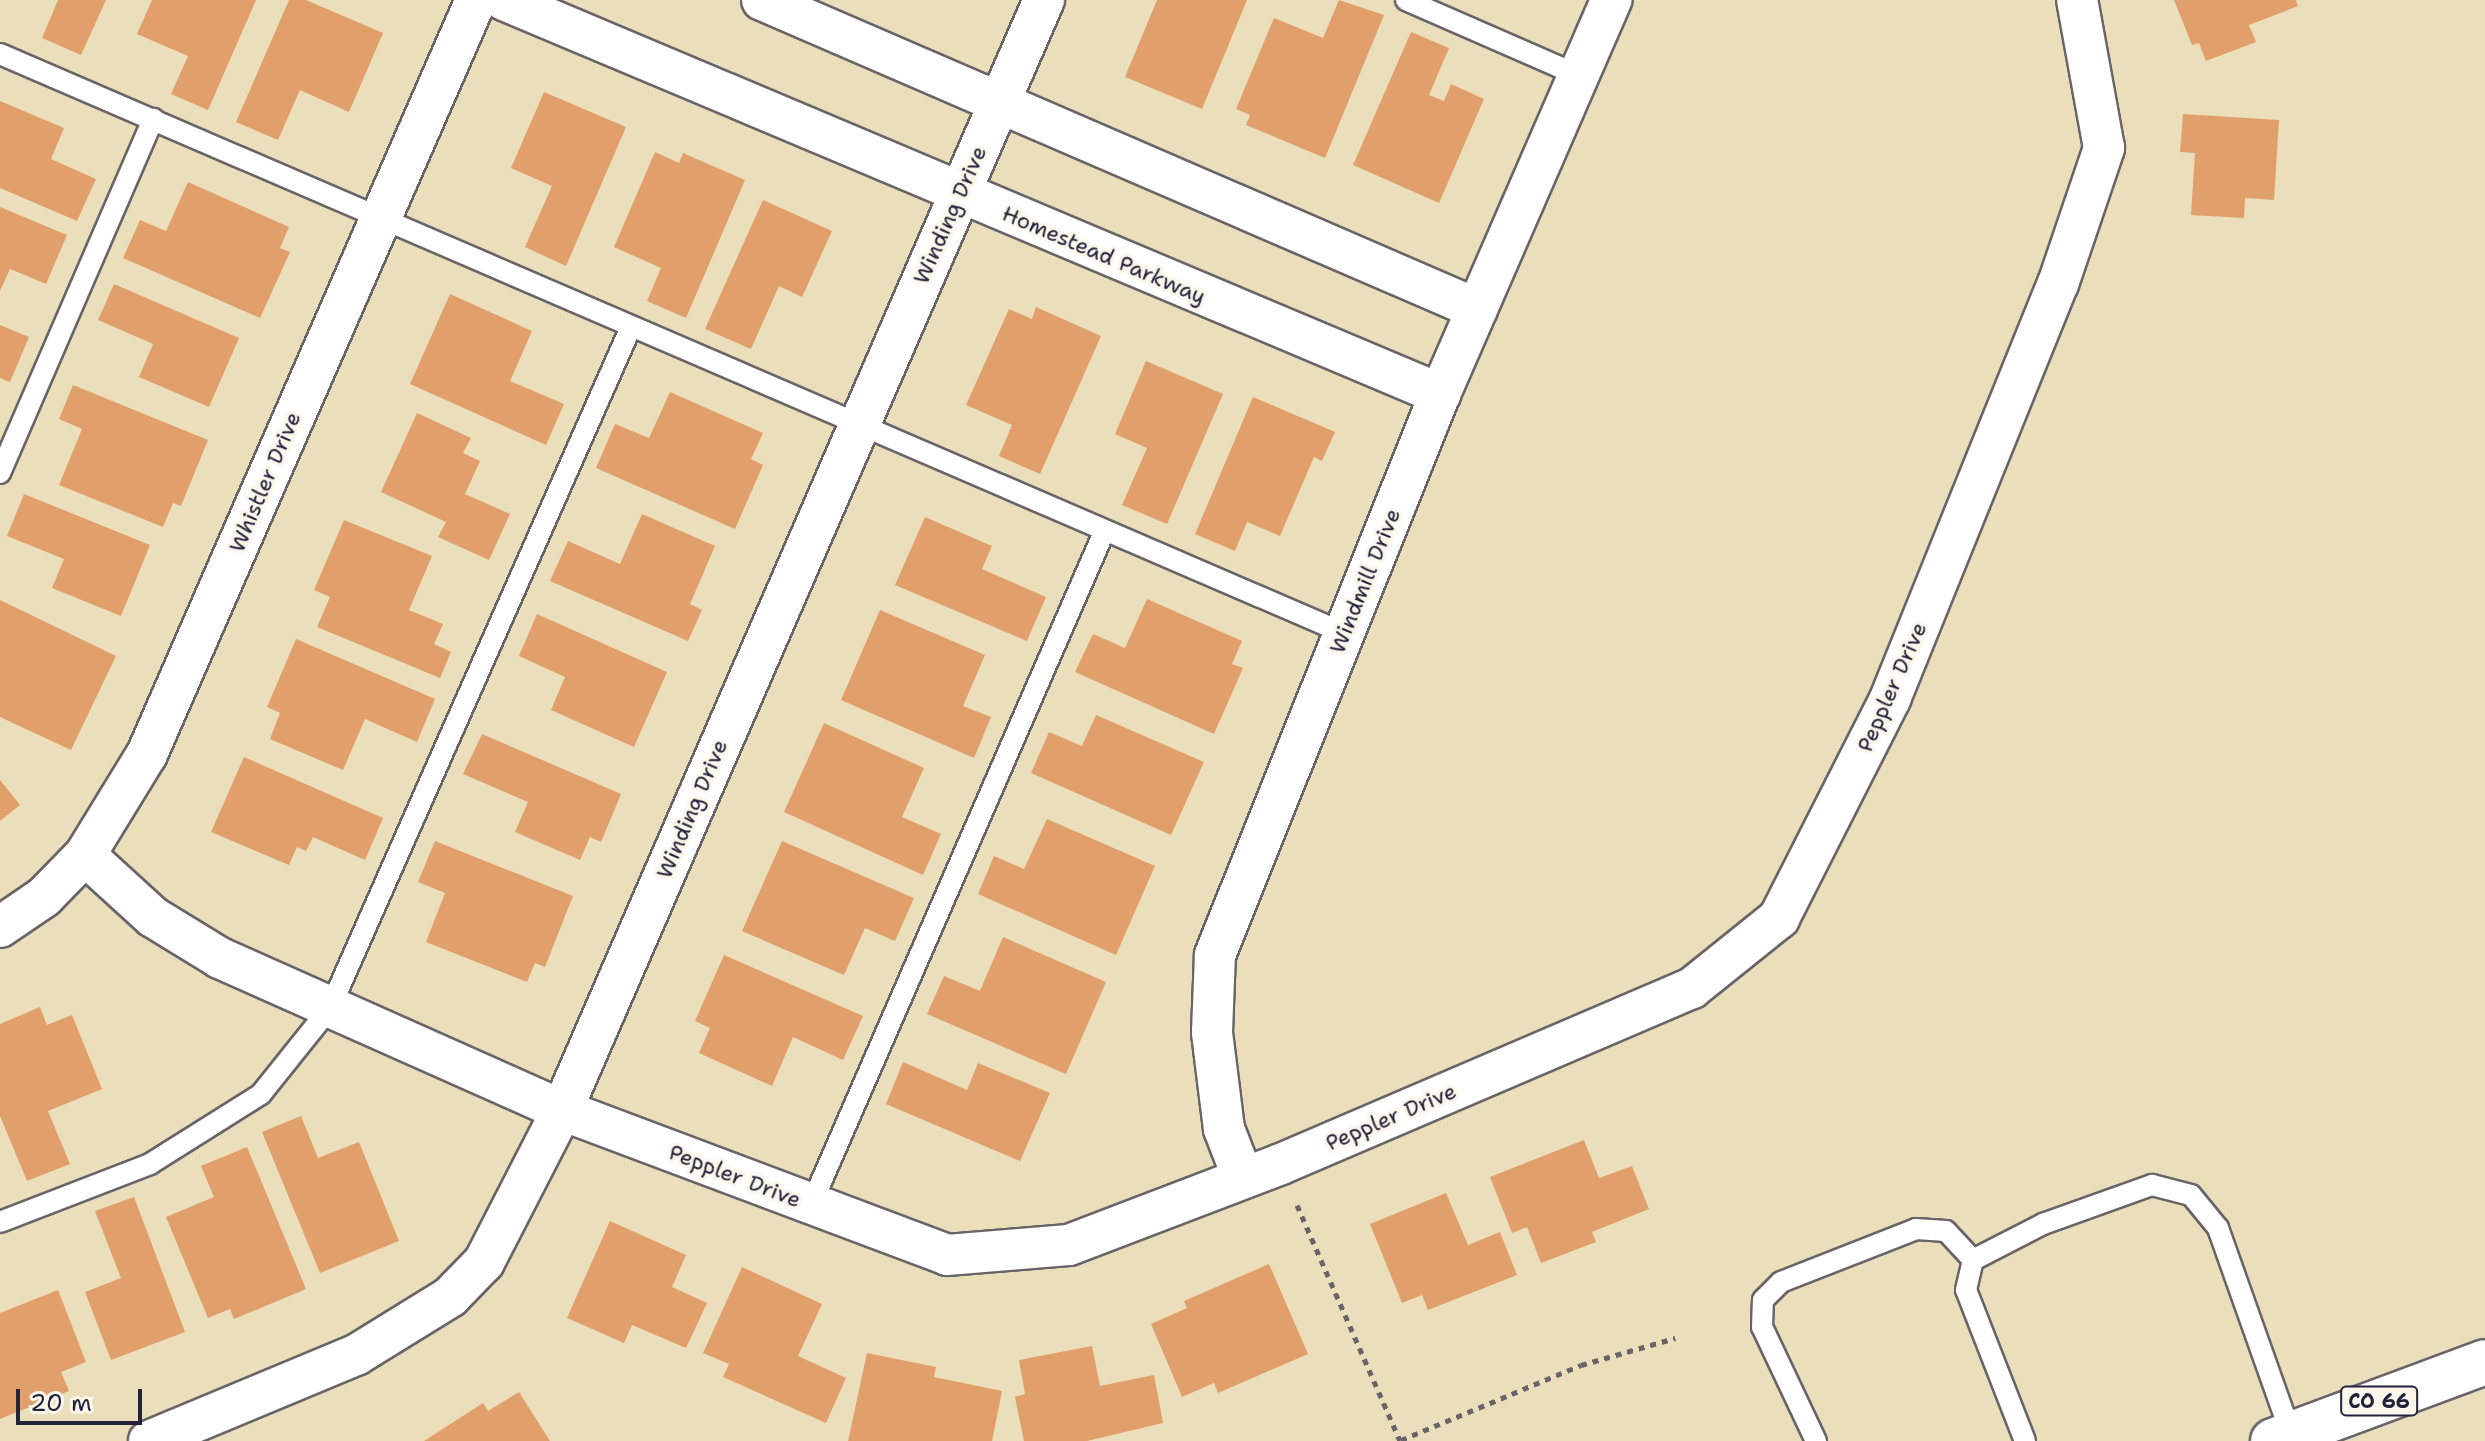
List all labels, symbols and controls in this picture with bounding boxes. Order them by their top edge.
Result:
street label: Winding Drive [908,142,992,288]
street label: Homestead Parkway [998,200,1210,310]
street label: Whistler Drive [224,408,306,556]
street label: Windmill Drive [1324,505,1406,657]
street label: Peppler Drive [1852,618,1932,756]
street label: Winding Drive [651,736,733,882]
street label: Peppler Drive [1322,1078,1460,1156]
street label: Peppler Drive [665,1139,805,1213]
scale bar [20,1373,146,1423]
road number: CO 66 [2339,1385,2419,1417]
text: 20 m [30,1387,92,1419]

